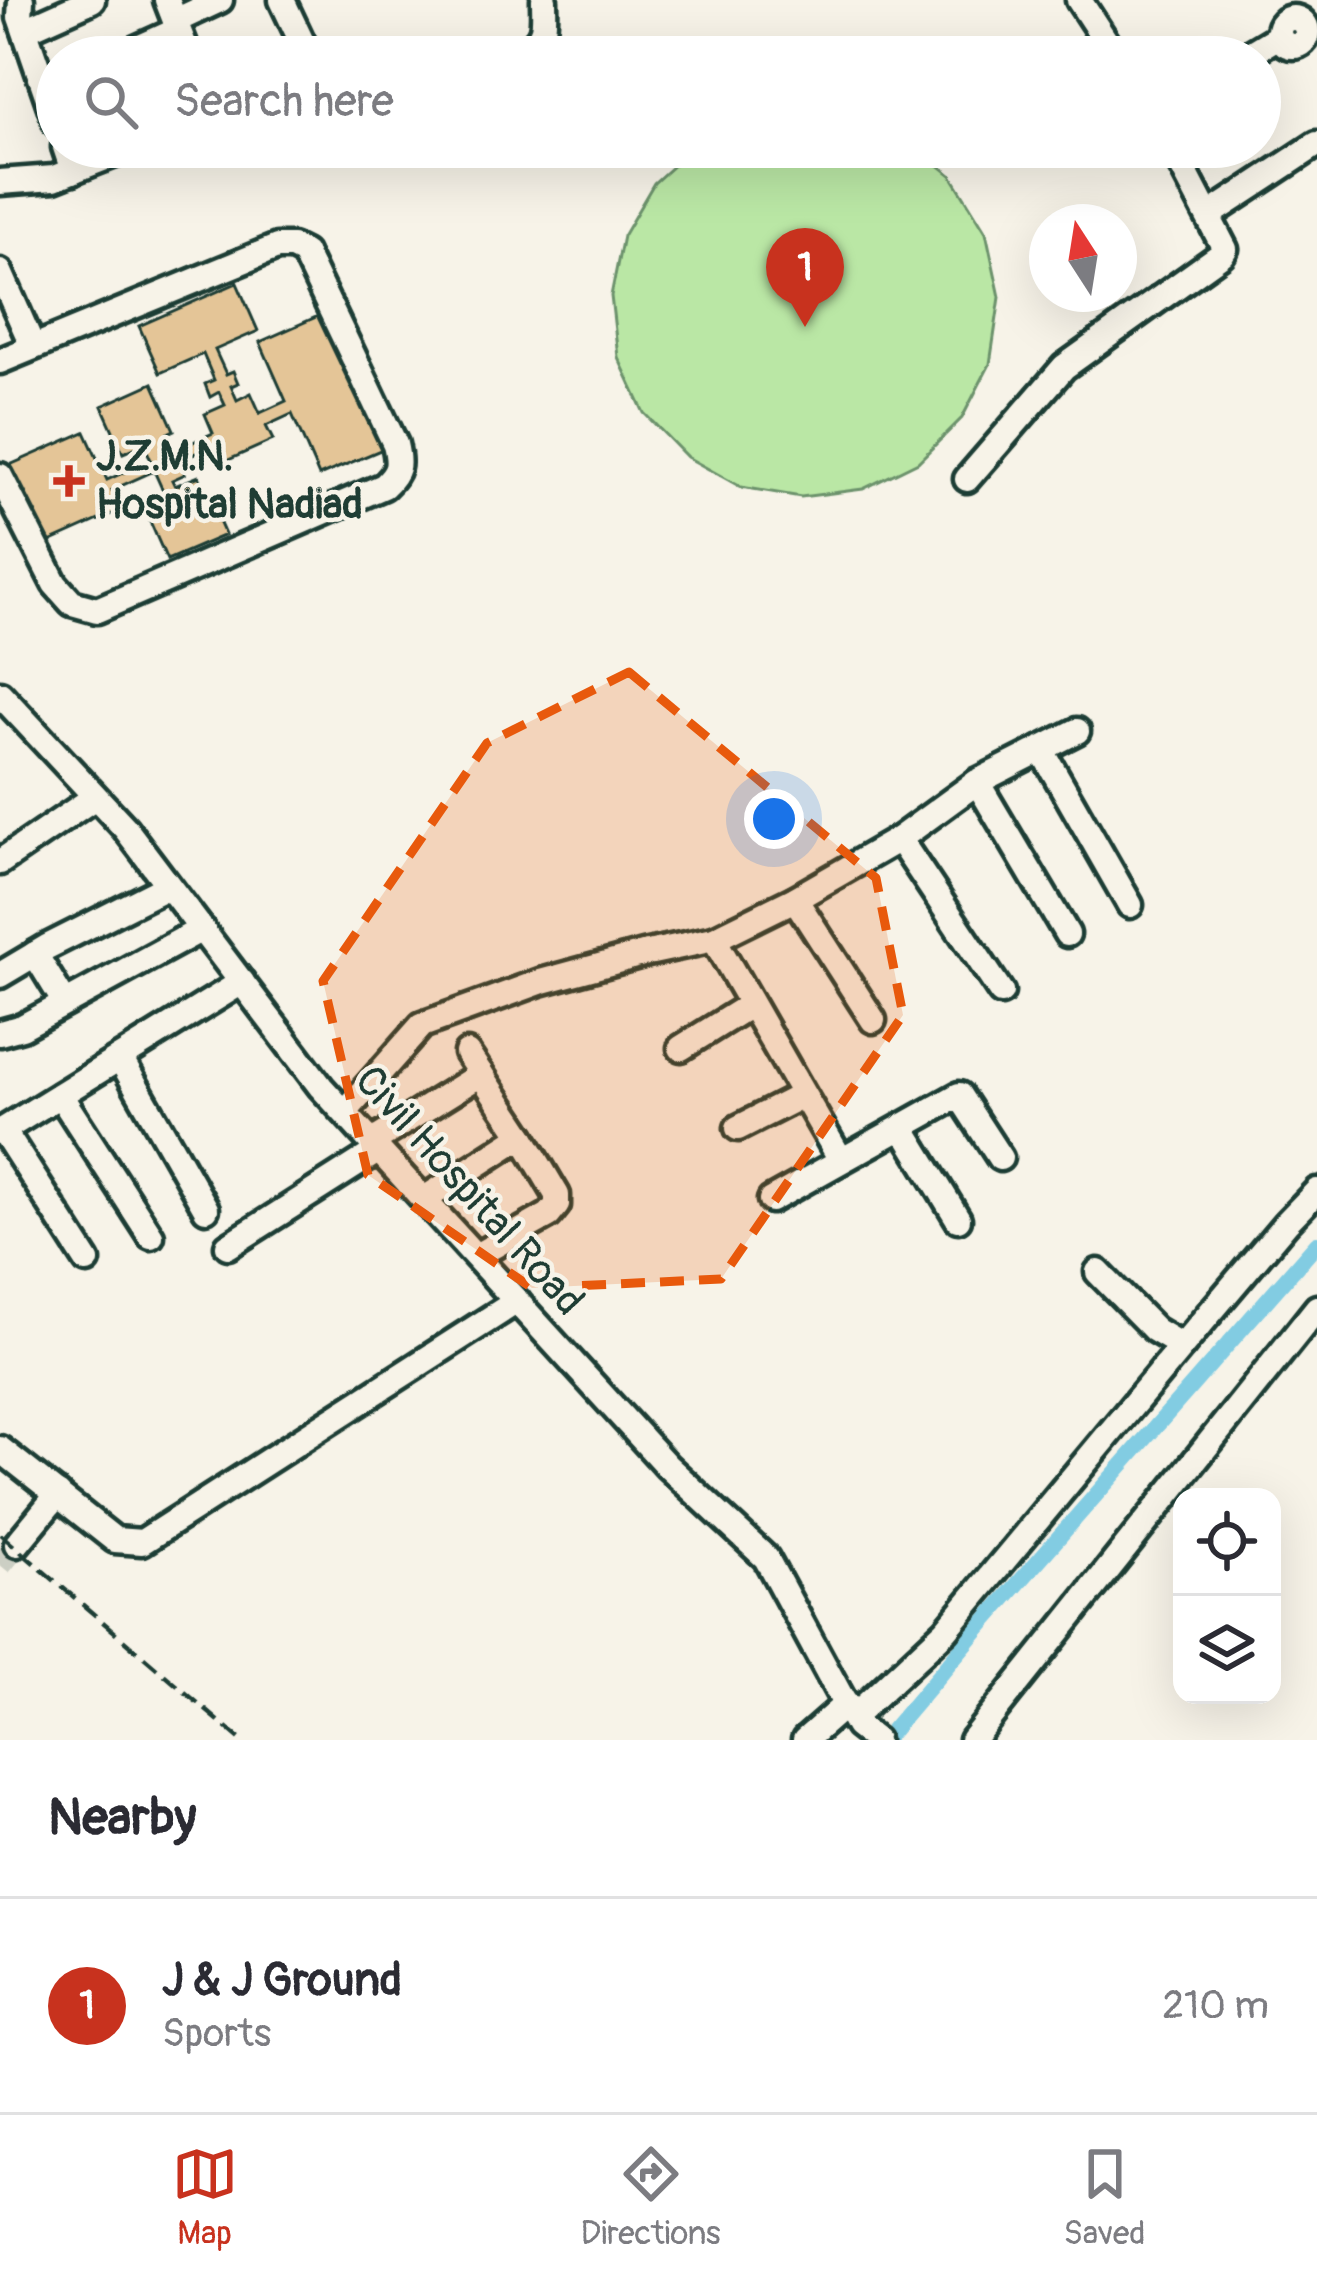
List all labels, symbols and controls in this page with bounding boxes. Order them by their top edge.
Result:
search box [36,36,1281,168]
icon: search [78,69,144,135]
text: Search here [174,74,394,130]
north arrow [1029,204,1137,312]
pin: 1 [766,228,844,327]
place label: J.Z.M.N. Hospital Nadiad [96,431,363,531]
marker: J.Z.M.N. Hospital Nadiad [53,465,85,497]
your location [744,789,804,849]
street label: Civil Hospital Road [343,1055,595,1327]
map controls [1173,1488,1281,1704]
button: locate [1173,1488,1281,1596]
button: layers [1173,1596,1281,1704]
text: Nearby [48,1786,196,1850]
text: J & J Ground [162,1953,402,2009]
text: 1 [79,1981,95,2030]
text: 210 m [1162,1981,1269,2030]
text: Sports [162,2009,271,2058]
tab: Map [172,2141,238,2254]
tab: Directions [581,2141,721,2254]
tab: Saved [1064,2141,1145,2254]

